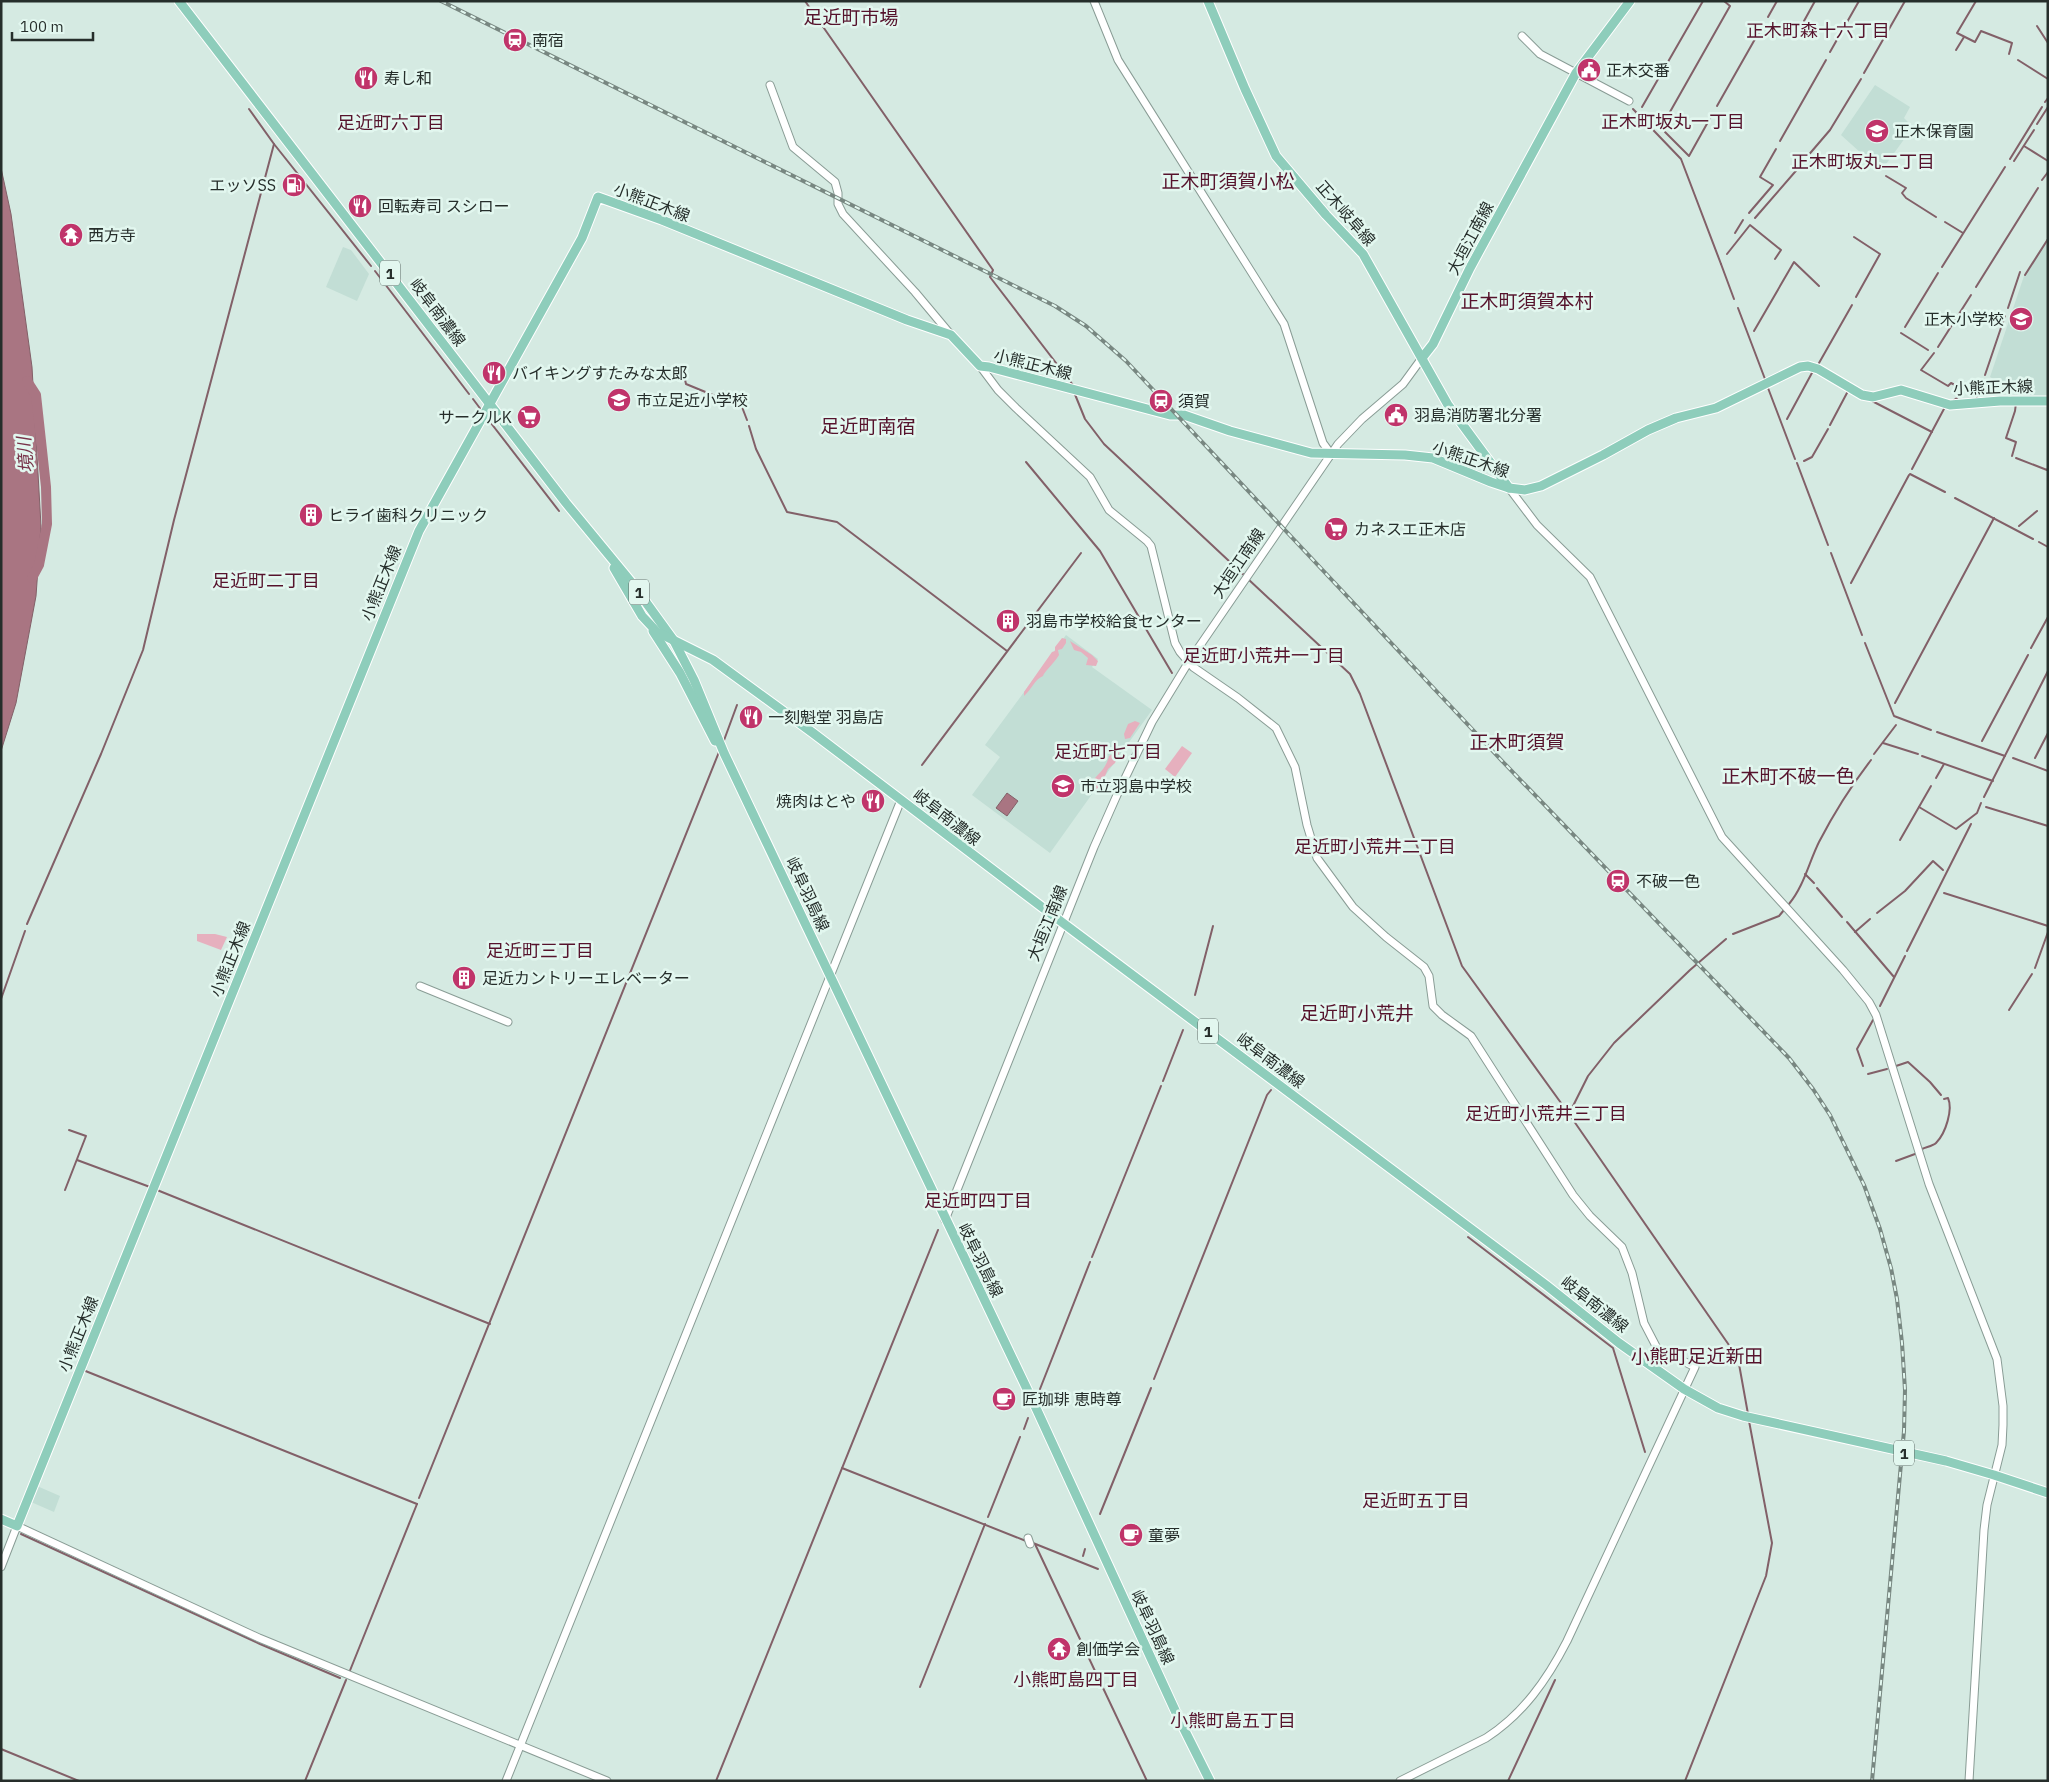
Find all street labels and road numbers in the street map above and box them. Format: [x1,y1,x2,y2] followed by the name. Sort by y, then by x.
[1312,176,1380,250] street label: 正木岐阜線
[611,178,693,226] street label: 小熊正木線
[1442,198,1498,278] street label: 大垣江南線
[380,260,400,286] road number: 1
[406,274,470,350] street label: 岐阜南濃線
[992,345,1074,383] street label: 小熊正木線
[1953,376,2033,398] street label: 小熊正木線
[1430,437,1512,481] street label: 小熊正木線
[1207,524,1269,602] street label: 大垣江南線
[357,542,405,624] street label: 小熊正木線
[629,580,649,604] road number: 1
[909,784,985,850] street label: 岐阜南濃線
[782,854,834,934] street label: 岐阜羽島線
[1023,882,1071,964] street label: 大垣江南線
[206,918,254,1000] street label: 小熊正木線
[1198,1018,1218,1044] road number: 1
[1233,1028,1309,1092] street label: 岐阜南濃線
[954,1220,1008,1300] street label: 岐阜羽島線
[1557,1271,1633,1337] street label: 岐阜南濃線
[54,1293,102,1375] street label: 小熊正木線
[1894,1440,1914,1466] road number: 1
[1127,1587,1179,1667] street label: 岐阜羽島線

